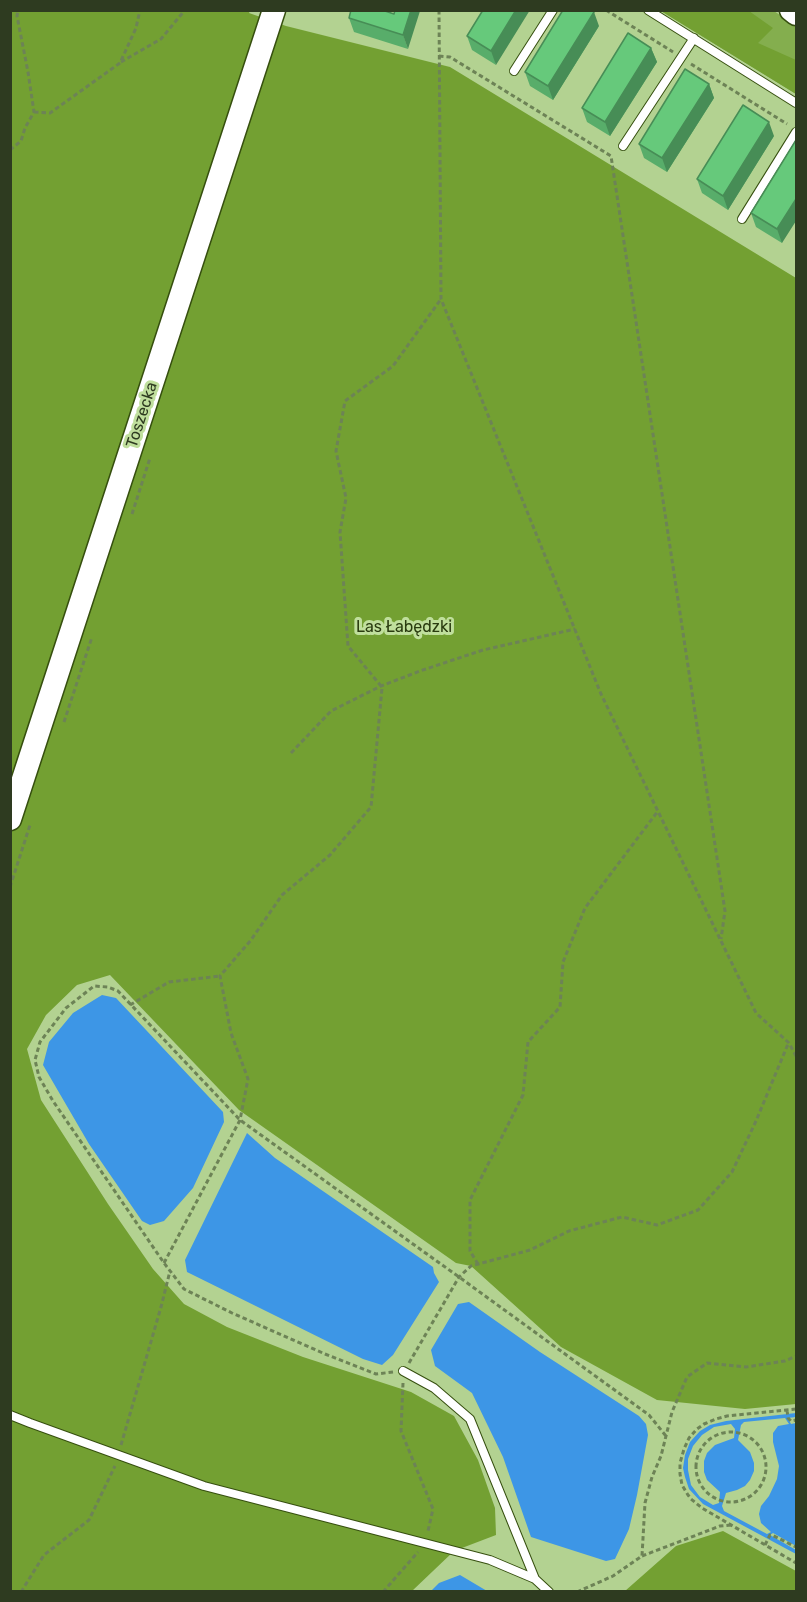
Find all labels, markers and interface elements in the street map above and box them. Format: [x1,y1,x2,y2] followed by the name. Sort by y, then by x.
[122,380,162,450] street label: Toszecka
[356,617,452,637] park label: Las Łabędzki

